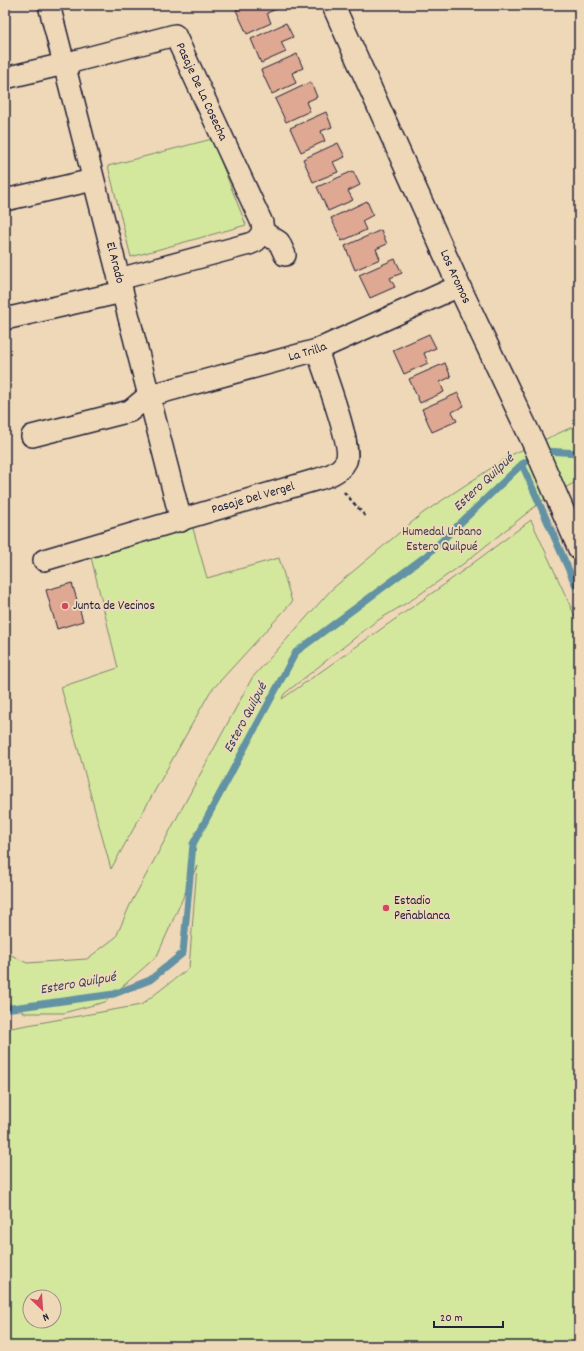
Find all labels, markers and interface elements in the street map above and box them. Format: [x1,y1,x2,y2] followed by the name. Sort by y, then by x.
[170,40,233,145] street label: Pasaje De La Cosecha
[101,240,129,286] street label: El Arado
[434,247,476,307] street label: Los Aromos
[286,337,331,367] street label: La Trilla
[449,448,520,517] water label: Estero Quilpué
[209,477,297,520] street label: Pasaje Del Vergel
[402,523,482,557] park label: Humedal Urbano Estero Quilpué
[73,597,155,616] place label: Junta de Vecinos
[60,601,70,611] marker: Junta de Vecinos
[219,678,274,757] water label: Estero Quilpué
[394,892,451,926] place label: Estadio Peñablanca
[381,903,391,913] marker: Estadio Peñablanca
[38,967,119,1001] water label: Estero Quilpué
[22,1289,62,1329] north arrow
[434,1303,503,1329] scale bar
[39,1308,51,1325] text: N
[440,1310,463,1327] text: 20 m

